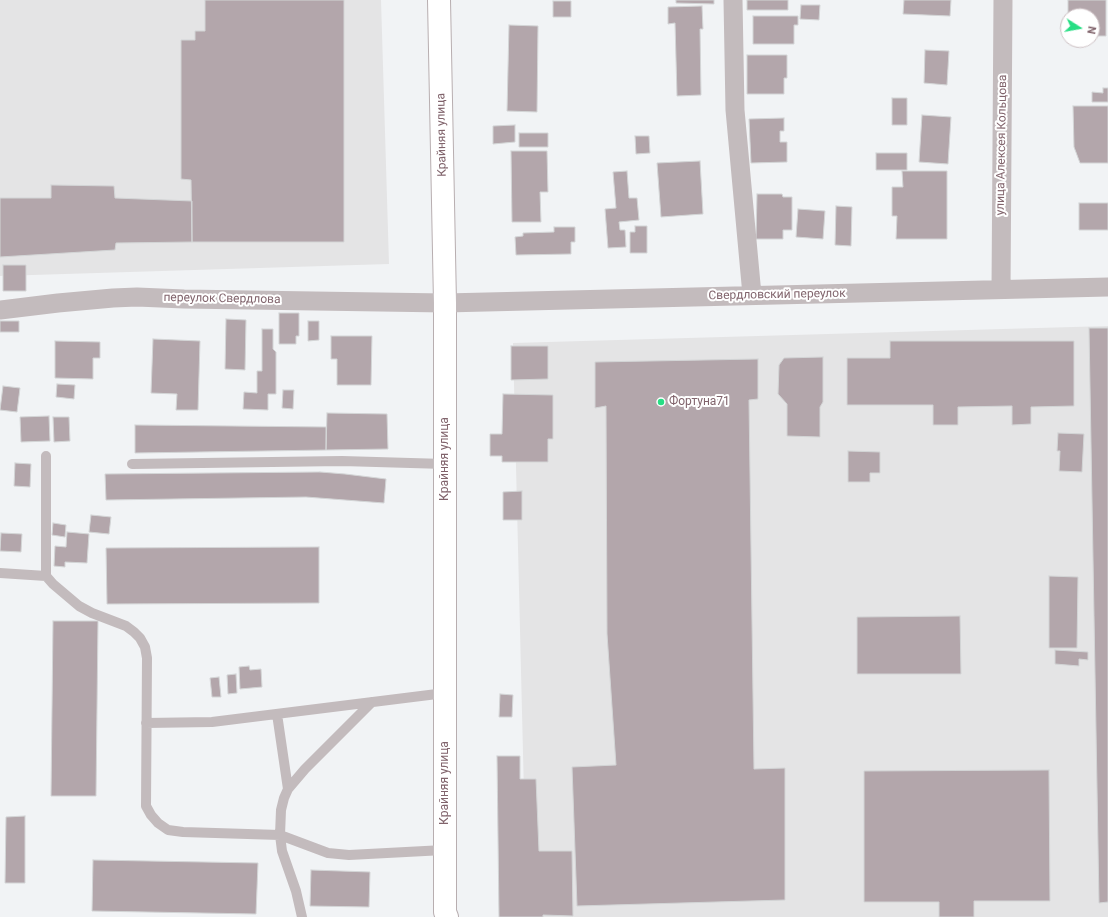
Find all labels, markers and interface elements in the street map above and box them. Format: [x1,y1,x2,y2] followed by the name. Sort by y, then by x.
[1060,8,1100,48] north arrow
[1084,25,1098,35] text: N
[994,74,1010,216] street label: улица Алексея Кольцова
[434,93,450,177] street label: Крайняя улица
[708,287,846,303] street label: Свердловский переулок
[163,291,281,307] street label: переулок Свердлова
[669,395,730,409] place label: Фортуна71
[656,397,666,407] marker: Фортуна71
[438,417,452,501] street label: Крайняя улица
[438,741,452,825] street label: Крайняя улица

